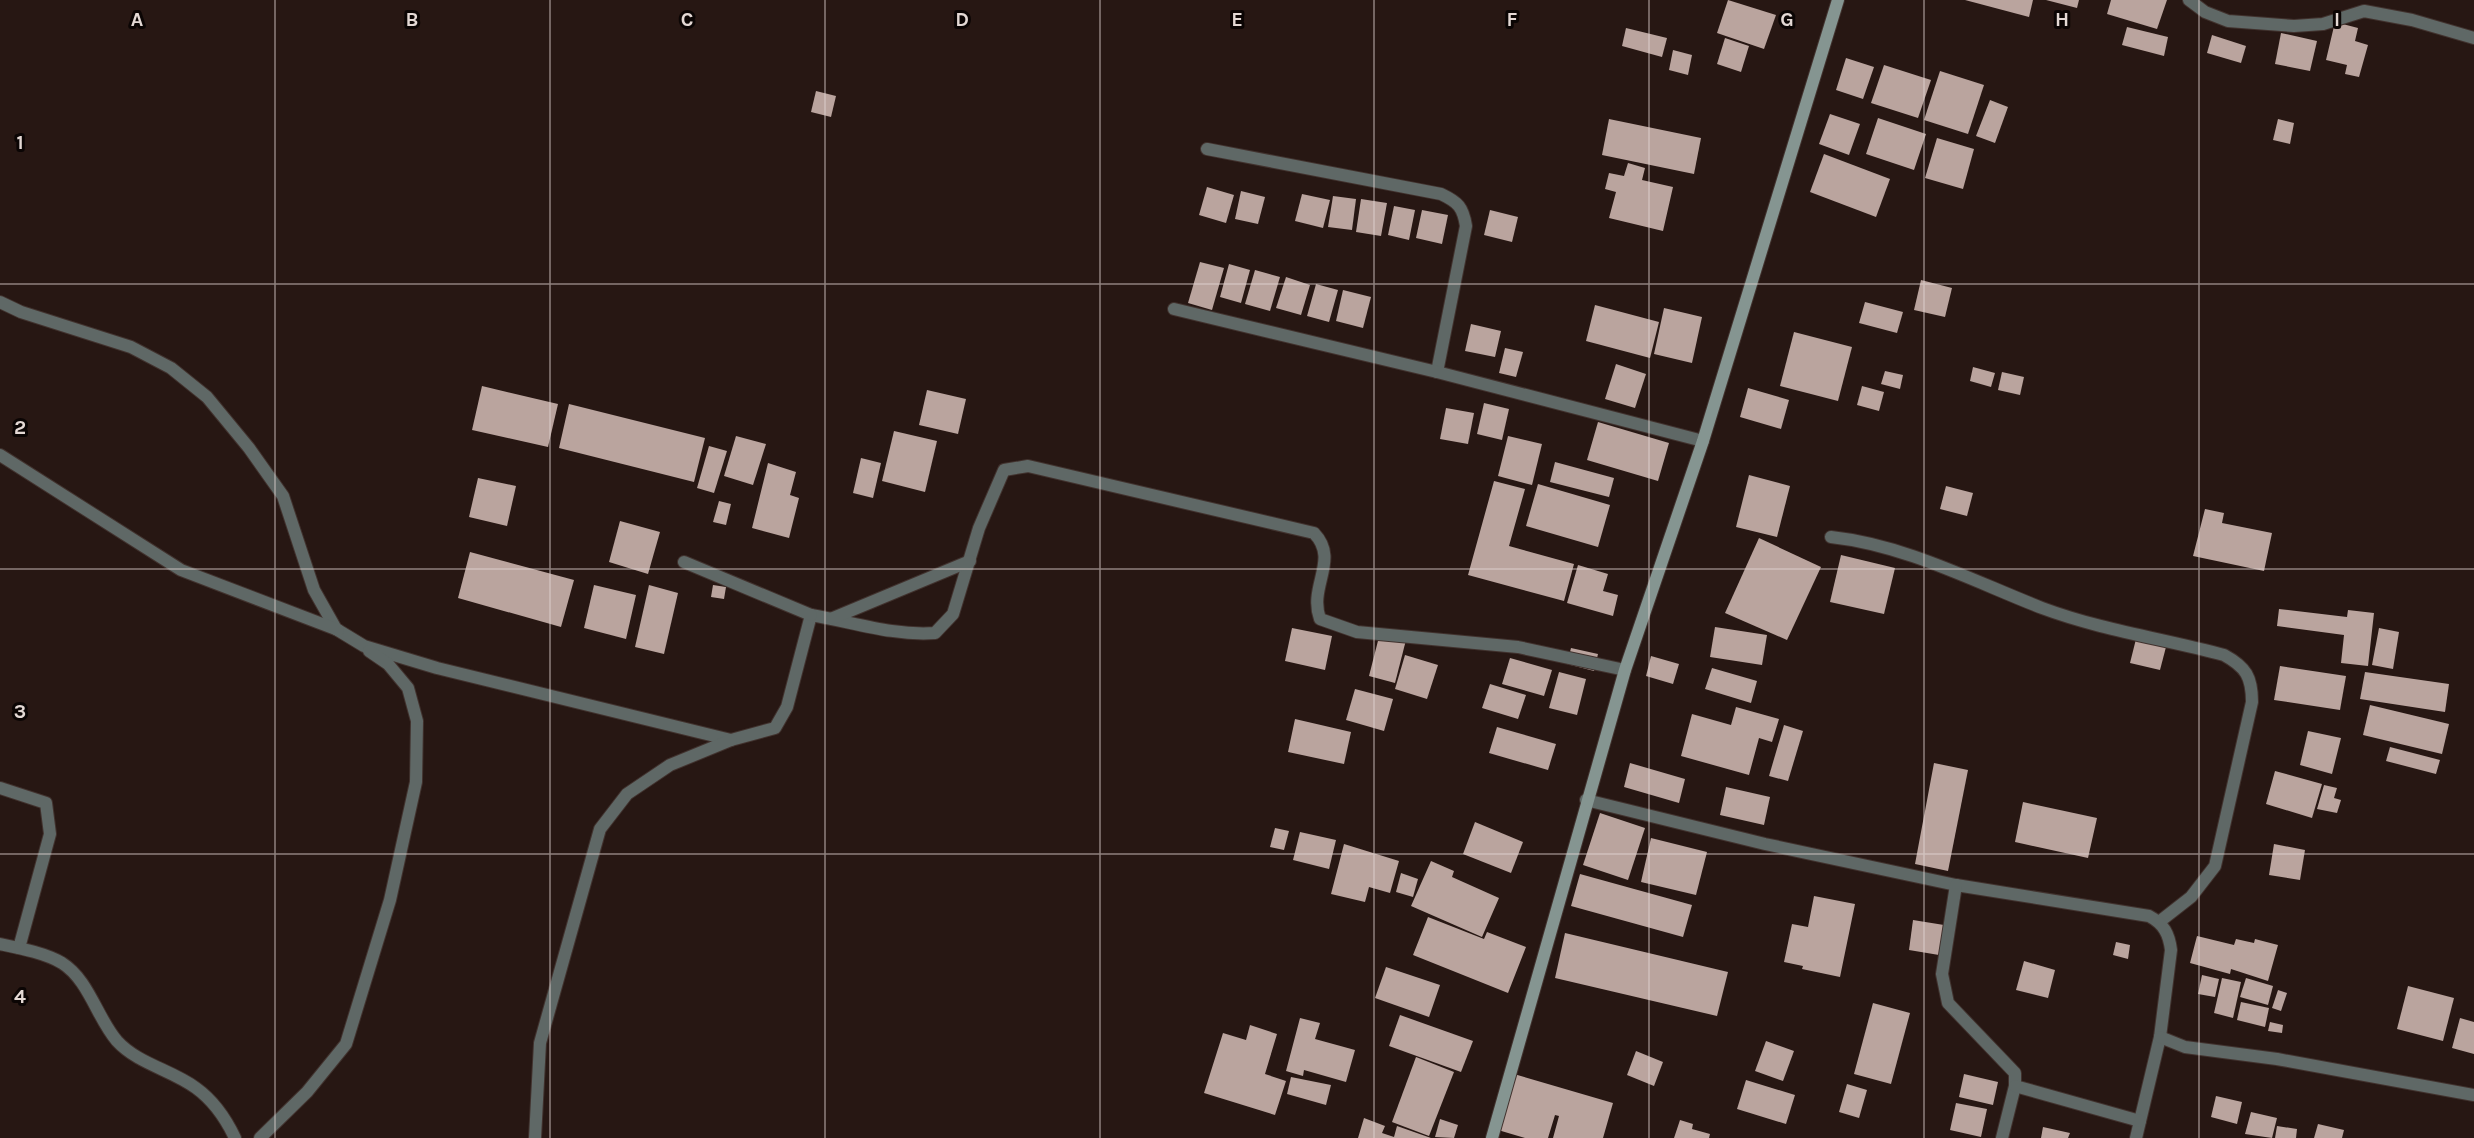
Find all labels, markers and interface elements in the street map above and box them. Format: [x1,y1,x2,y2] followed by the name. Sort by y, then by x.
[131,8,144,31] text: A
[406,8,418,31] text: B
[681,8,693,31] text: C
[955,8,969,31] text: D
[1231,8,1243,31] text: E
[1507,8,1518,31] text: F
[1780,8,1794,31] text: G
[2055,8,2069,31] text: H
[2334,8,2340,31] text: I
[16,131,24,154] text: 1
[14,416,26,439] text: 2
[14,700,26,723] text: 3
[14,985,26,1008] text: 4

